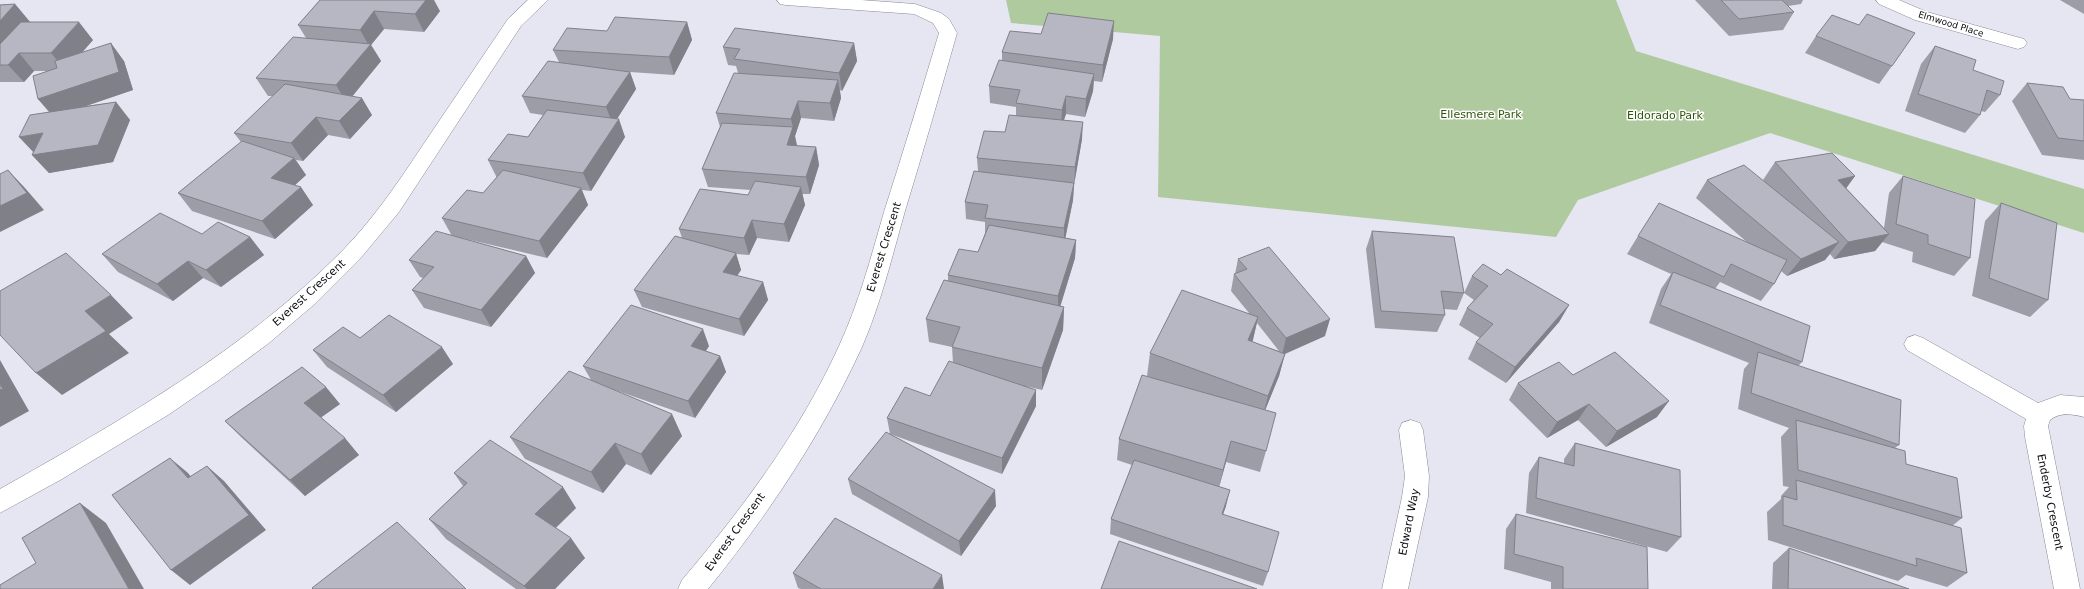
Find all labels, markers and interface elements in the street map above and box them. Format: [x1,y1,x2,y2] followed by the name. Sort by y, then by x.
[1917,9,1985,39] street label: Elmwood Place
[1440,108,1522,121] park label: Ellesmere Park
[1627,109,1704,122] park label: Eldorado Park
[864,200,904,294] street label: Everest Crescent
[270,256,349,329] street label: Everest Crescent
[2034,453,2066,552] street label: Enderby Crescent
[1396,487,1422,557] street label: Edward Way
[702,490,768,574] street label: Everest Crescent

